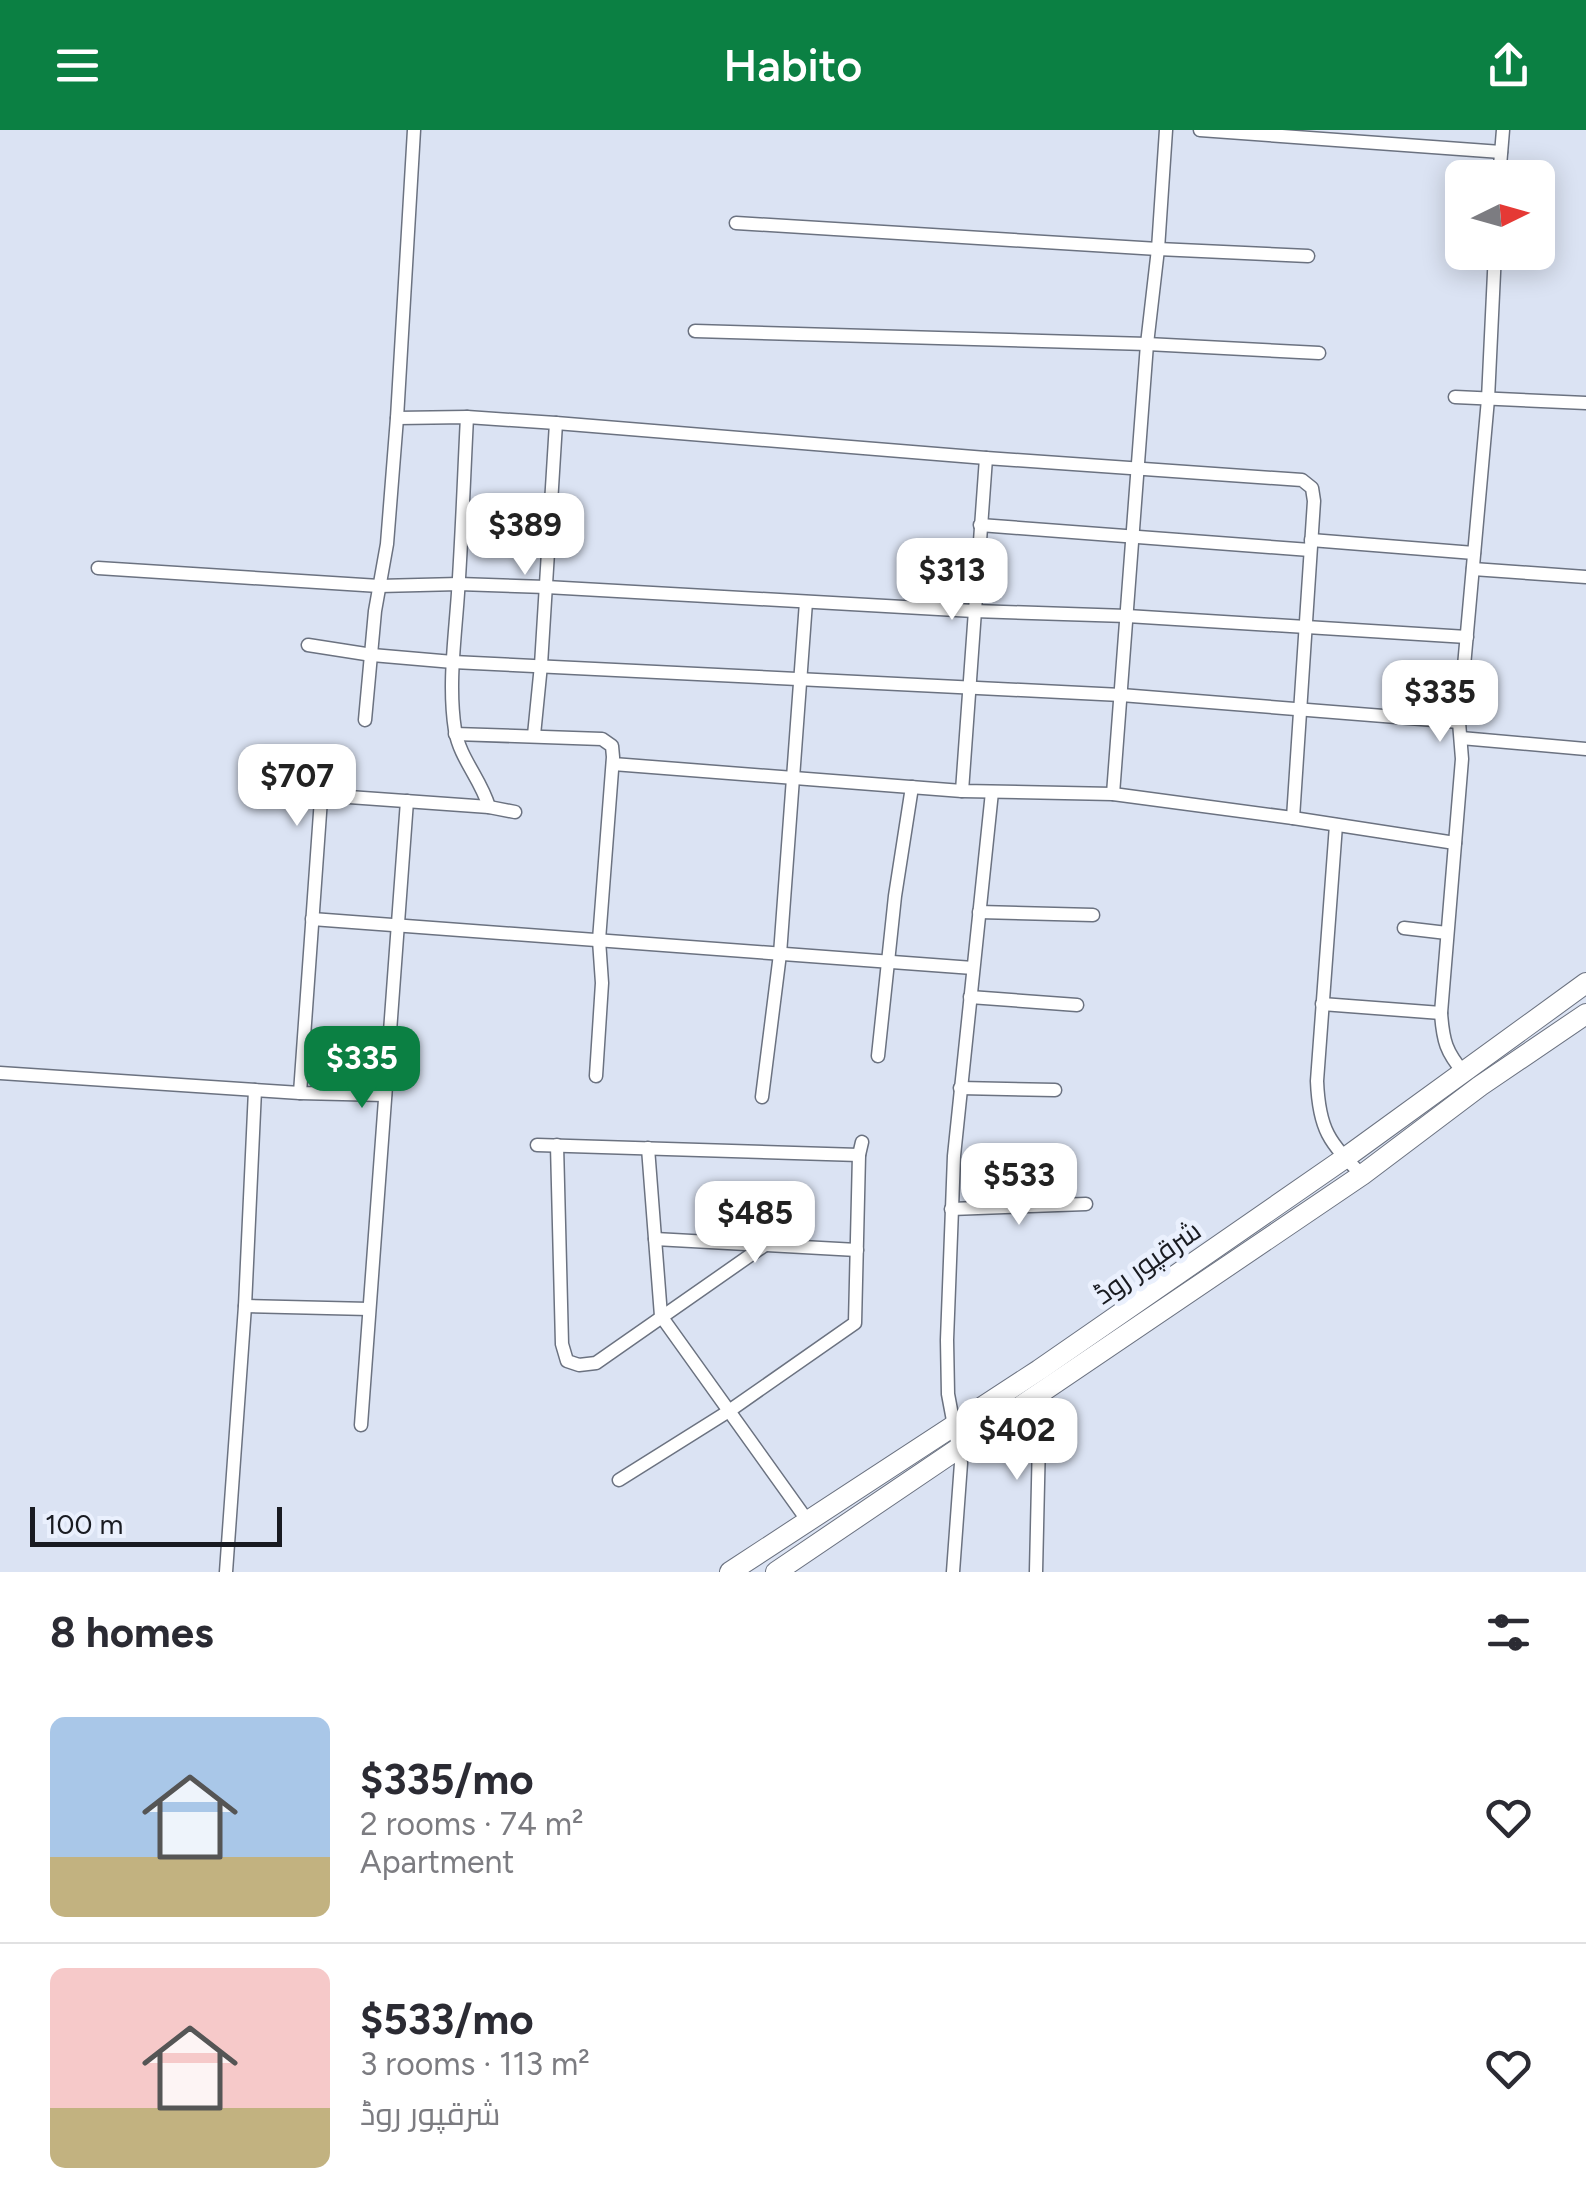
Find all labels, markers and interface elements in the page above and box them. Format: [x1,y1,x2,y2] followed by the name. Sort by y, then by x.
[50,38,105,93] icon: menu
[724,38,862,92] text: Habito
[1481,38,1536,93] icon: share
[1445,160,1555,270] north arrow
[1445,160,1555,270] map controls
[466,493,584,578] pin: $389
[488,506,562,544] text: $389
[893,538,1011,623] pin: $313
[919,551,985,589] text: $313
[1381,660,1499,745] pin: $335
[1404,673,1476,711] text: $335
[238,744,356,829] pin: $707
[260,757,334,795] text: $707
[303,1026,421,1111] pin: $335
[326,1039,398,1077] text: $335
[960,1143,1078,1228] pin: $533
[983,1156,1055,1194] text: $533
[696,1181,814,1266] pin: $485
[717,1194,793,1232] text: $485
[1087,1213,1208,1312] street label: شرقپور روڈ
[958,1398,1076,1483] pin: $402
[978,1411,1056,1449] text: $402
[30,1502,282,1546] scale bar
[45,1507,123,1541] text: 100 m
[1481,1605,1536,1660] icon: filters
[50,1607,214,1658] text: 8 homes
[360,1754,534,1805] text: $335/mo
[130,1757,250,1877] icon: home
[1481,1790,1536,1845] icon: heart
[360,1805,584,1843] text: 2 rooms · 74 m²
[360,1843,514,1881] text: Apartment
[360,1994,534,2045] text: $533/mo
[130,2008,250,2128] icon: home
[1481,2041,1536,2096] icon: heart
[360,2045,590,2083] text: 3 rooms · 113 m²
[360,2095,500,2133] text: شرقپور روڈ

